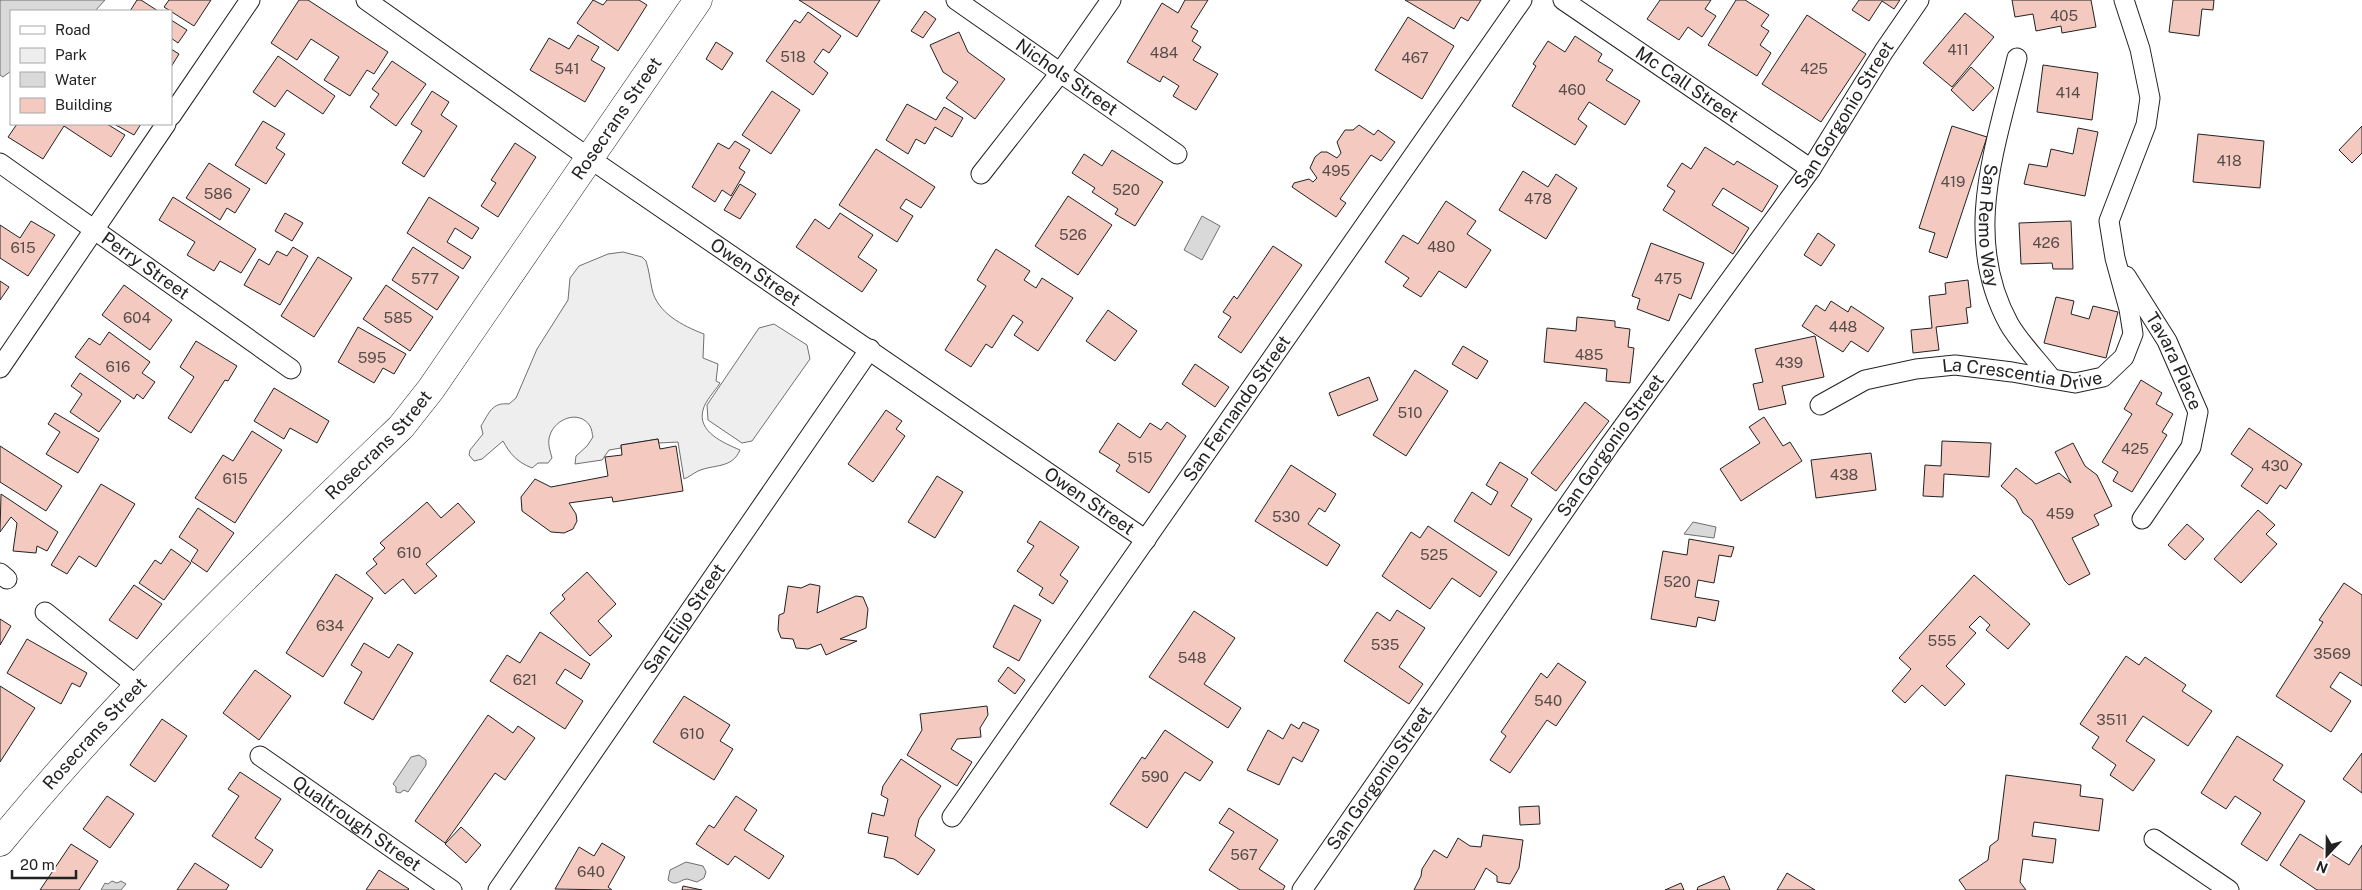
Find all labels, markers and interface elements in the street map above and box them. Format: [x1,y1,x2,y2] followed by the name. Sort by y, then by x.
[2050,7,2078,24] house number: 405
[10,10,172,125] legend
[55,21,91,38] text: Road
[1012,34,1122,120] street label: Nichols Street
[1789,37,1898,192] street label: San Gorgonio Street
[1947,41,1969,58] house number: 411
[1632,42,1743,126] street label: Mc Call Street
[1150,44,1178,61] house number: 484
[55,46,87,63] text: Park
[780,48,806,65] house number: 518
[1401,49,1429,66] house number: 467
[567,53,666,183] street label: Rosecrans Street
[554,60,580,77] house number: 541
[1800,60,1828,77] house number: 425
[55,71,97,88] text: Water
[1558,81,1586,98] house number: 460
[2056,84,2080,101] house number: 414
[55,96,113,113] text: Building
[2216,152,2242,169] house number: 418
[1322,162,1350,179] house number: 495
[1975,162,2004,290] street label: San Remo Way
[1941,173,1965,190] house number: 419
[1112,181,1140,198] house number: 520
[204,185,232,202] house number: 586
[1524,190,1552,207] house number: 478
[1059,226,1087,243] house number: 526
[98,227,193,304] street label: Perry Street
[707,233,805,310] street label: Owen Street
[2032,234,2060,251] house number: 426
[1427,238,1455,255] house number: 480
[10,239,36,256] house number: 615
[411,270,439,287] house number: 577
[1654,270,1682,287] house number: 475
[2142,308,2207,413] street label: Tavara Place
[123,309,151,326] house number: 604
[384,309,412,326] house number: 585
[1829,318,1857,335] house number: 448
[1178,331,1295,485] street label: San Fernando Street
[1575,346,1603,363] house number: 485
[358,349,386,366] house number: 595
[1775,354,1803,371] house number: 439
[1941,354,2104,393] street label: La Crescentia Drive
[106,358,130,375] house number: 616
[1552,370,1668,521] street label: San Gorgonio Street
[321,386,436,504] street label: Rosecrans Street
[1398,404,1422,421] house number: 510
[2121,440,2149,457] house number: 425
[1127,449,1153,466] house number: 515
[2261,457,2289,474] house number: 430
[1041,462,1139,539] street label: Owen Street
[1830,466,1858,483] house number: 438
[222,470,248,487] house number: 615
[2046,505,2074,522] house number: 459
[1272,508,1300,525] house number: 530
[397,544,421,561] house number: 610
[1420,546,1448,563] house number: 525
[639,559,729,678] street label: San Elijo Street
[1663,573,1691,590] house number: 520
[316,617,344,634] house number: 634
[1928,632,1956,649] house number: 555
[1371,636,1399,653] house number: 535
[2313,645,2351,662] house number: 3569
[1178,649,1206,666] house number: 548
[513,671,537,688] house number: 621
[38,673,151,794] street label: Rosecrans Street
[1534,692,1562,709] house number: 540
[1322,702,1436,854] street label: San Gorgonio Street
[2096,711,2128,728] house number: 3511
[680,725,704,742] house number: 610
[1141,768,1169,785] house number: 590
[289,771,425,875] street label: Qualtrough Street
[2302,830,2352,880] north arrow
[1230,846,1258,863] house number: 567
[12,848,76,880] scale bar
[20,856,55,873] text: 20 m
[2314,858,2330,877] text: N
[577,863,605,880] house number: 640

